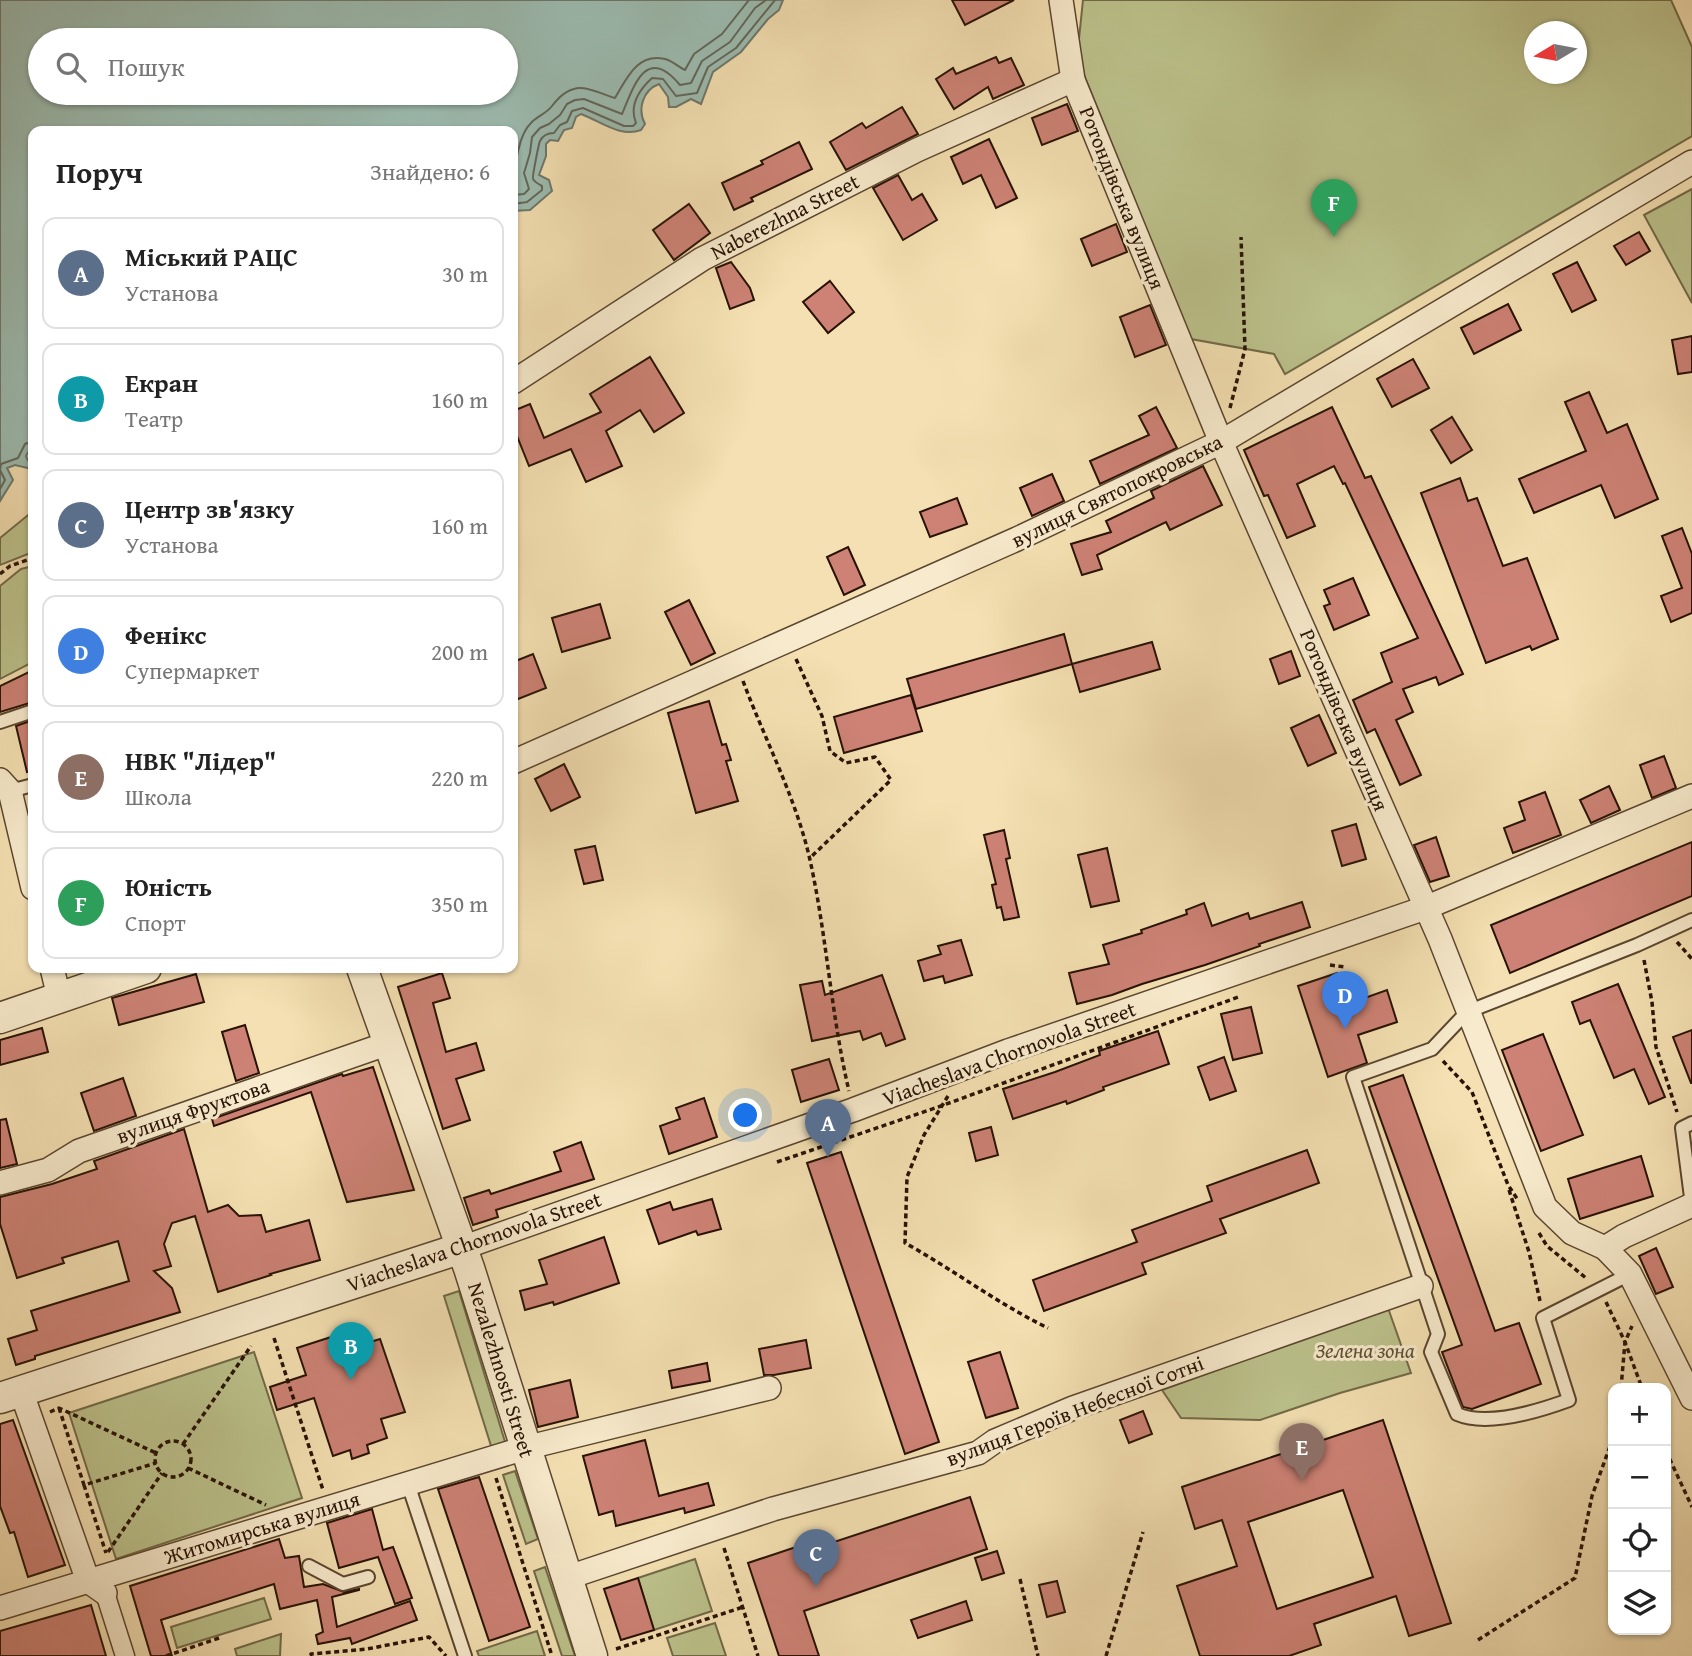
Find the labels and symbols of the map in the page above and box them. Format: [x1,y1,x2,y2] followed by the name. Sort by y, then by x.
[1524,21,1587,84] north arrow
[1072,102,1173,294] street label: Ротондівська вулиця
[705,165,865,267] street label: Naberezhna Street
[1311,179,1357,237] pin: F
[1006,426,1228,555] street label: вулиця Святопокровська
[1292,624,1397,816] street label: Ротондівська вулиця
[1322,971,1368,1029] pin: D
[878,993,1140,1114] street label: Viacheslava Chornovola Street
[112,1070,274,1151] street label: вулиця Фруктова
[728,1098,762,1132] your location
[805,1099,851,1157] pin: A
[342,1183,606,1300] street label: Viacheslava Chornovola Street
[460,1279,543,1462] street label: Nezalezhnosti Street
[328,1322,374,1380] pin: B
[1315,1335,1415,1366] park label: Зелена зона
[942,1347,1208,1474] street label: вулиця Героїв Небесної Сотні
[1279,1423,1325,1481] pin: E
[159,1483,364,1572] street label: Житомирська вулиця
[793,1529,839,1587] pin: C

